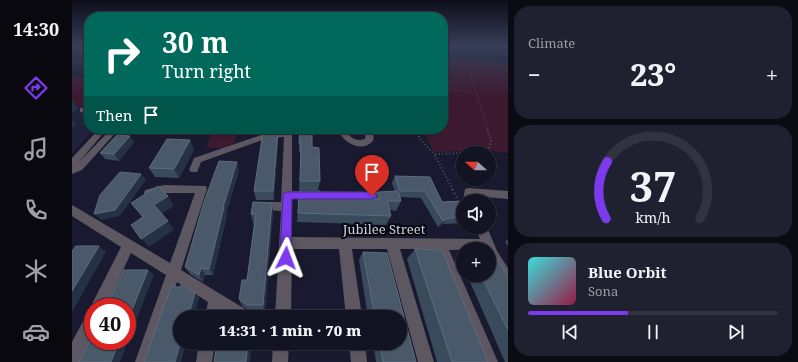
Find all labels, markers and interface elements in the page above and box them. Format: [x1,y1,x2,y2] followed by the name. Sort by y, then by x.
[13,17,59,41] text: 14:30
[162,23,229,61] text: 30 m
[96,28,148,80] icon: right
[528,34,575,52] text: Climate
[630,54,676,95] text: 23°
[162,59,251,83] text: Turn right
[528,59,541,89] text: −
[766,59,778,89] text: +
[22,74,50,102] icon: directions
[140,104,162,126] icon: arrive
[96,105,132,125] text: Then
[22,135,50,163] icon: music
[456,146,496,186] north arrow
[456,146,496,282] map controls
[355,155,389,196] pin
[629,158,677,214] text: 37
[361,161,383,183] icon: arrive
[456,194,496,234] button: sound
[22,196,50,224] icon: phone
[635,208,671,227] text: km/h
[342,220,426,238] street label: Jubilee Street
[265,237,307,279] position arrow
[456,242,496,282] button: +
[22,257,50,285] icon: climate
[588,262,667,282] text: Blue Orbit
[588,282,618,300] text: Sona
[84,298,136,350] speed limit sign: 40
[22,318,50,346] icon: car
[219,320,361,340] text: 14:31 · 1 min · 70 m
[559,321,581,343] icon: previous
[642,321,664,343] icon: pause
[725,321,747,343] icon: next

